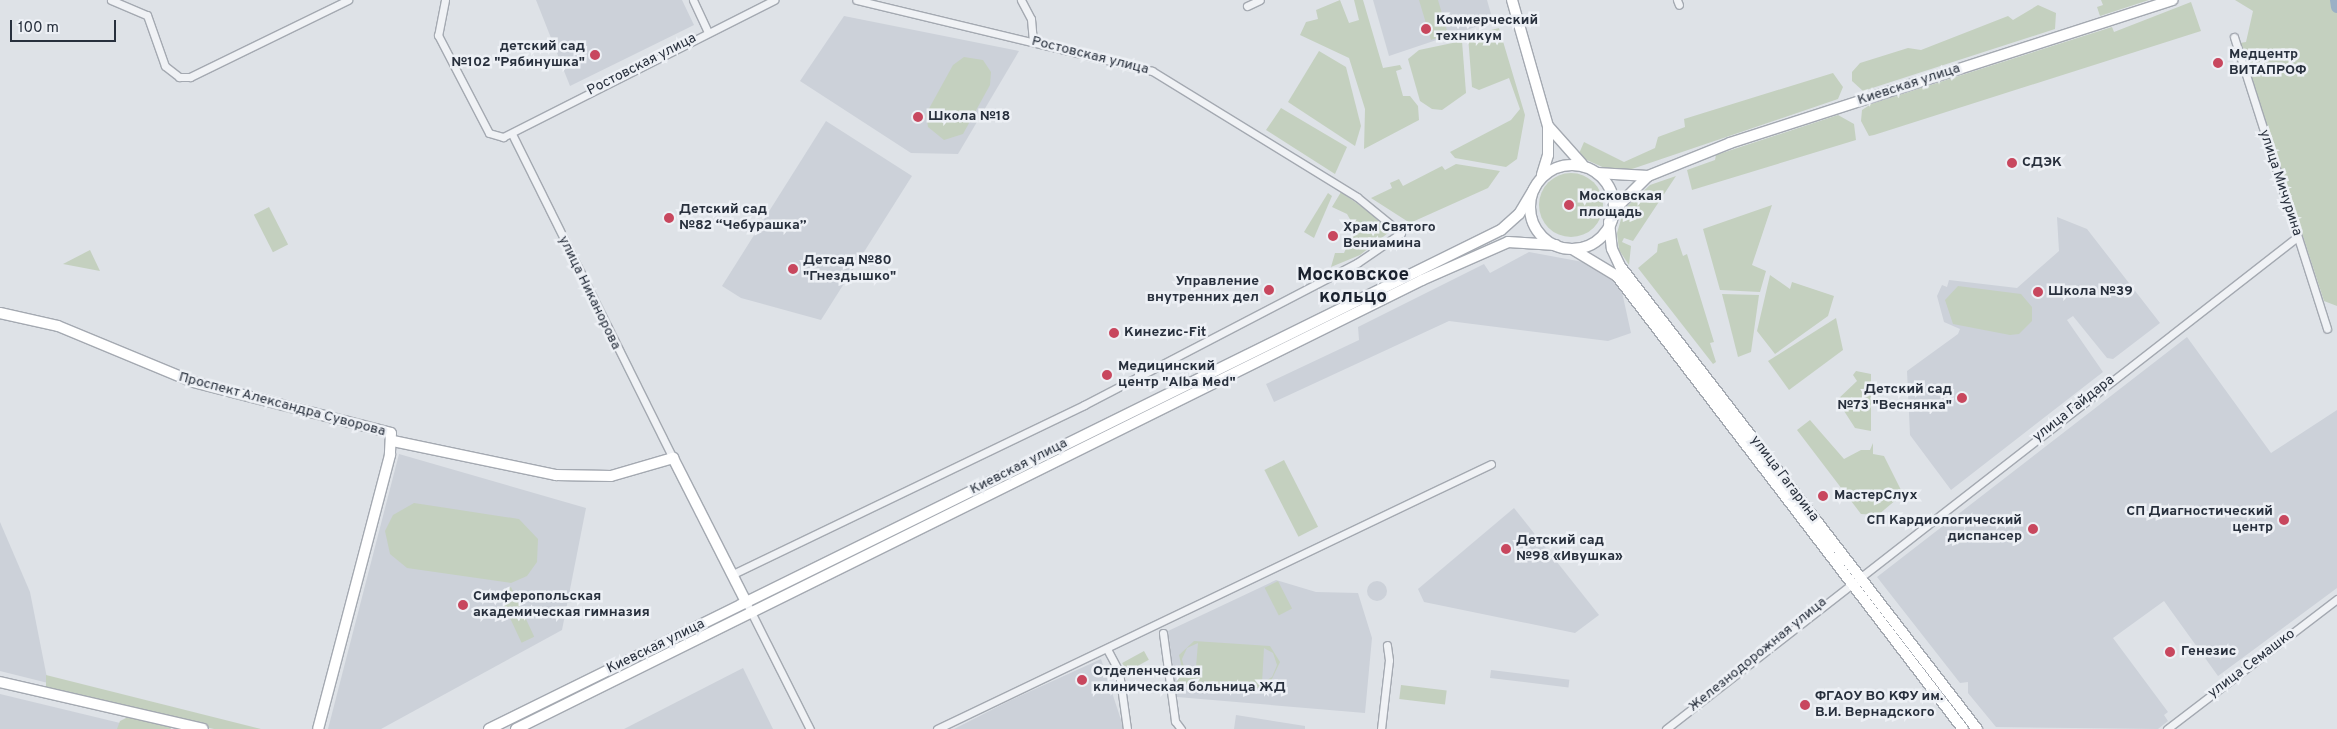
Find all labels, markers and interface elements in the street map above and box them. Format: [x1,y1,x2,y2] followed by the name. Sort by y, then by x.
[12,10,119,42] scale bar
[1436,13,1538,46] place label: Коммерческий техникум
[18,19,59,38] text: 100 m
[1420,23,1432,35] marker: Коммерческий техникум
[585,30,699,100] street label: Ростовская улица
[1030,33,1150,79] street label: Ростовская улица
[451,39,585,72] place label: детский сад №102 "Рябинушка"
[2229,47,2306,80] place label: Медцентр ВИТАПРОФ
[589,49,601,61] marker: детский сад №102 "Рябинушка"
[2211,56,2225,70] marker: Медцентр ВИТАПРОФ
[1856,60,1962,110] street label: Киевская улица
[928,109,1010,125] place label: Школа №18
[912,111,924,123] marker: Школа №18
[2255,128,2305,238] street label: улица Мичурина
[2022,155,2062,171] place label: СДЭК
[2006,157,2018,169] marker: СДЭК
[1579,189,1662,222] place label: Московская площадь
[1563,199,1575,211] marker: Московская площадь
[679,202,807,234] place label: Детский сад №82 “Чебурашка”
[663,212,675,224] marker: Детский сад №82 “Чебурашка”
[1343,220,1436,252] place label: Храм Святого Вениамина
[1327,230,1339,242] marker: Храм Святого Вениамина
[554,233,624,353] street label: улица Никанорова
[803,253,896,286] place label: Детсад №80 "Гнездышко"
[787,263,799,275] marker: Детсад №80 "Гнездышко"
[1297,265,1409,309] district label: Московское кольцо
[1147,274,1259,306] place label: Управление внутренних дел
[1263,284,1275,296] marker: Управление внутренних дел
[2048,284,2133,300] place label: Школа №39
[2032,286,2044,298] marker: Школа №39
[1124,325,1206,341] place label: Кинеzис-Fit
[1108,327,1120,339] marker: Кинеzис-Fit
[1118,359,1236,392] place label: Медицинский центр "Alba Med"
[1100,368,1114,382] marker: Медицинский центр "Alba Med"
[177,369,387,441] street label: Проспект Александра Суворова
[2030,372,2118,446] street label: улица Гайдара
[1837,382,1952,414] place label: Детский сад №73 "Веснянка"
[1956,392,1968,404] marker: Детский сад №73 "Веснянка"
[1746,433,1822,525] street label: улица Гагарина
[968,435,1070,499] street label: Киевская улица
[1834,488,1918,504] place label: МастерСлух
[1816,489,1830,503] marker: МастерСлух
[2126,504,2273,536] place label: СП Диагностический центр
[1867,513,2022,546] place label: СП Кардиологический диспансер
[2277,513,2291,527] marker: СП Диагностический центр
[2026,522,2040,536] marker: СП Кардиологический диспансер
[1516,533,1623,566] place label: Детский сад №98 «Ивушка»
[1500,543,1512,555] marker: Детский сад №98 «Ивушка»
[473,589,650,622] place label: Симферопольская академическая гимназия
[1686,594,1830,716] street label: Железнодорожная улица
[457,599,469,611] marker: Симферопольская академическая гимназия
[604,616,708,678] street label: Киевская улица
[2205,626,2299,702] street label: улица Семашко
[2181,644,2236,660] place label: Генезис
[2163,645,2177,659] marker: Генезис
[1093,664,1286,696] place label: Отделенческая клиническая больница ЖД
[1075,673,1089,687] marker: Отделенческая клиническая больница ЖД
[1815,689,1945,722] place label: ФГАОУ ВО КФУ им. В.И. Вернадского
[1799,699,1811,711] marker: ФГАОУ ВО КФУ им. В.И. Вернадского

